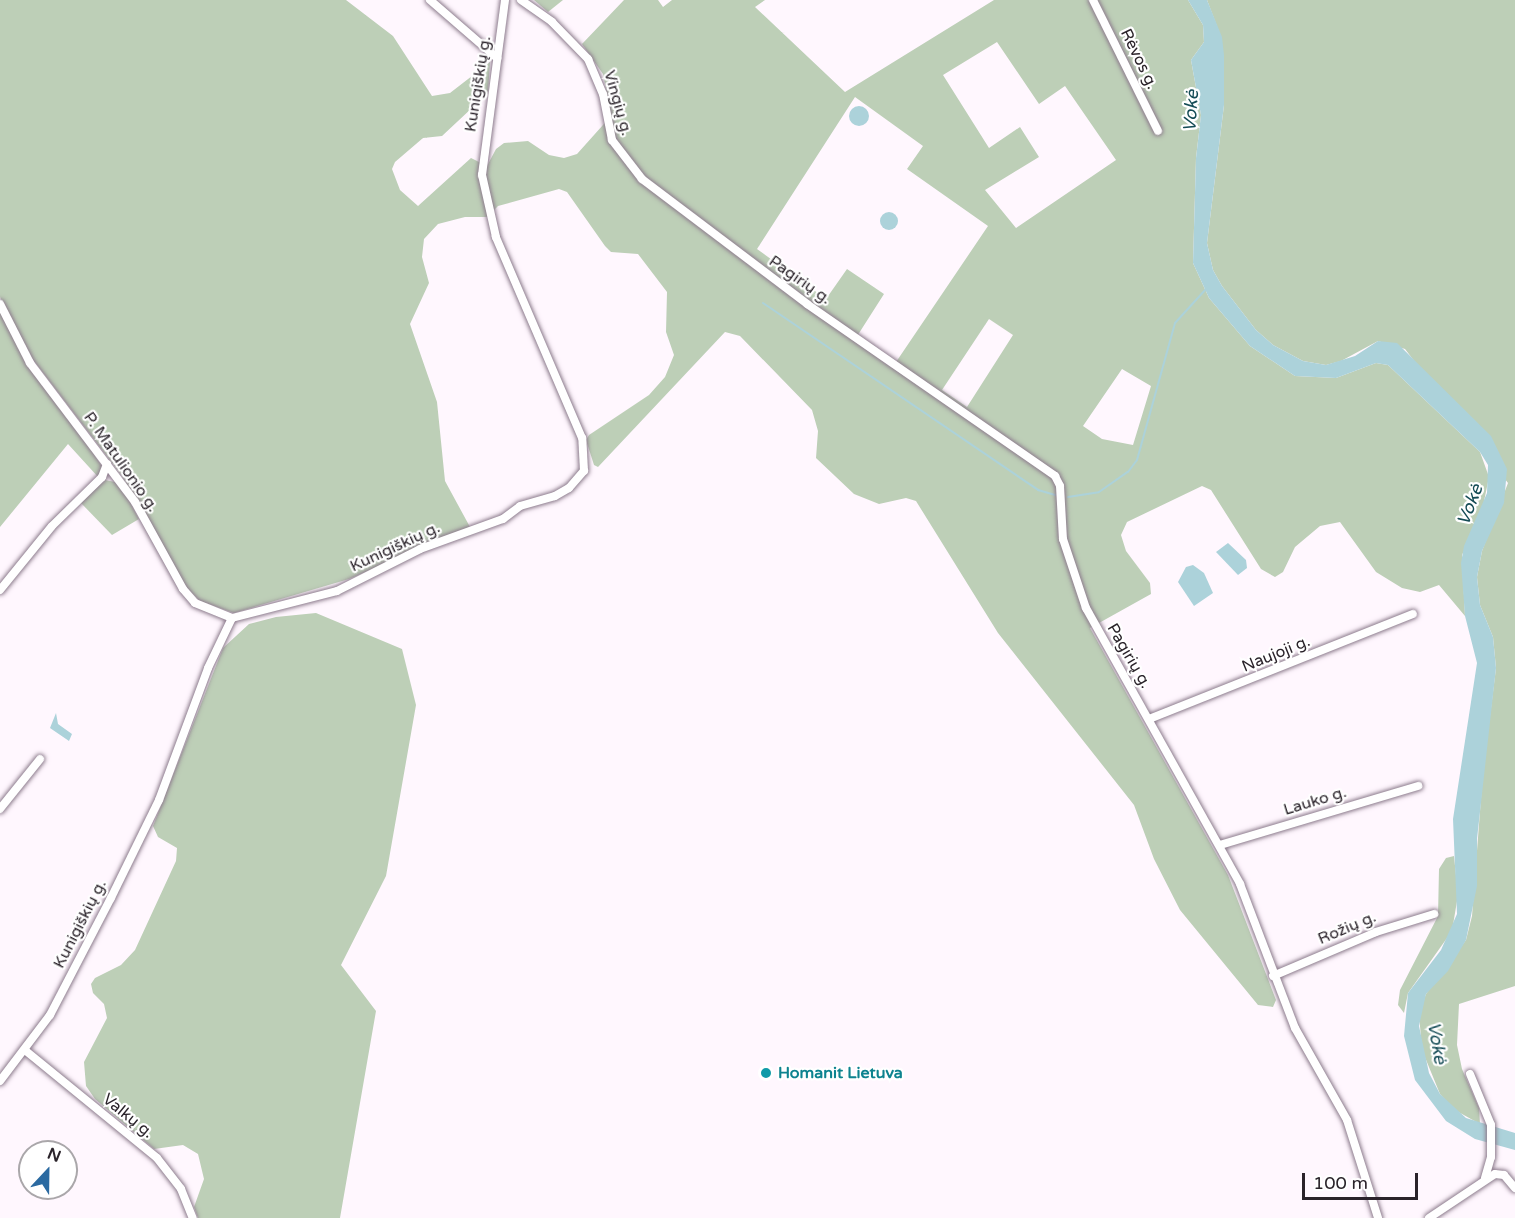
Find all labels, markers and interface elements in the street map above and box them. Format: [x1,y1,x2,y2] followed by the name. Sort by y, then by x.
[1116,26,1162,92] street label: Rėvos g.
[461,35,495,133] street label: Kunigiškių g.
[600,68,636,138] street label: Vingių g.
[1179,89,1203,133] water label: Vokė
[765,252,835,308] street label: Pagirių g.
[79,408,163,516] street label: P. Matulionio g.
[1452,481,1488,529] water label: Vokė
[347,518,443,576] street label: Kunigiškių g.
[1103,620,1155,692] street label: Pagirių g.
[1239,632,1313,676] street label: Naujoji g.
[1281,782,1349,820] street label: Lauko g.
[49,877,111,971] street label: Kunigiškių g.
[1315,907,1379,949] street label: Rožių g.
[1423,1020,1451,1066] water label: Vokė
[778,1063,903,1083] place label: Homanit Lietuva
[759,1066,773,1080] marker: Homanit Lietuva
[99,1090,157,1142] street label: Valkų g.
[18,1140,78,1200] north arrow
[44,1143,64,1167] text: N
[1305,1161,1420,1199] scale bar
[1313,1172,1368,1194] text: 100 m

